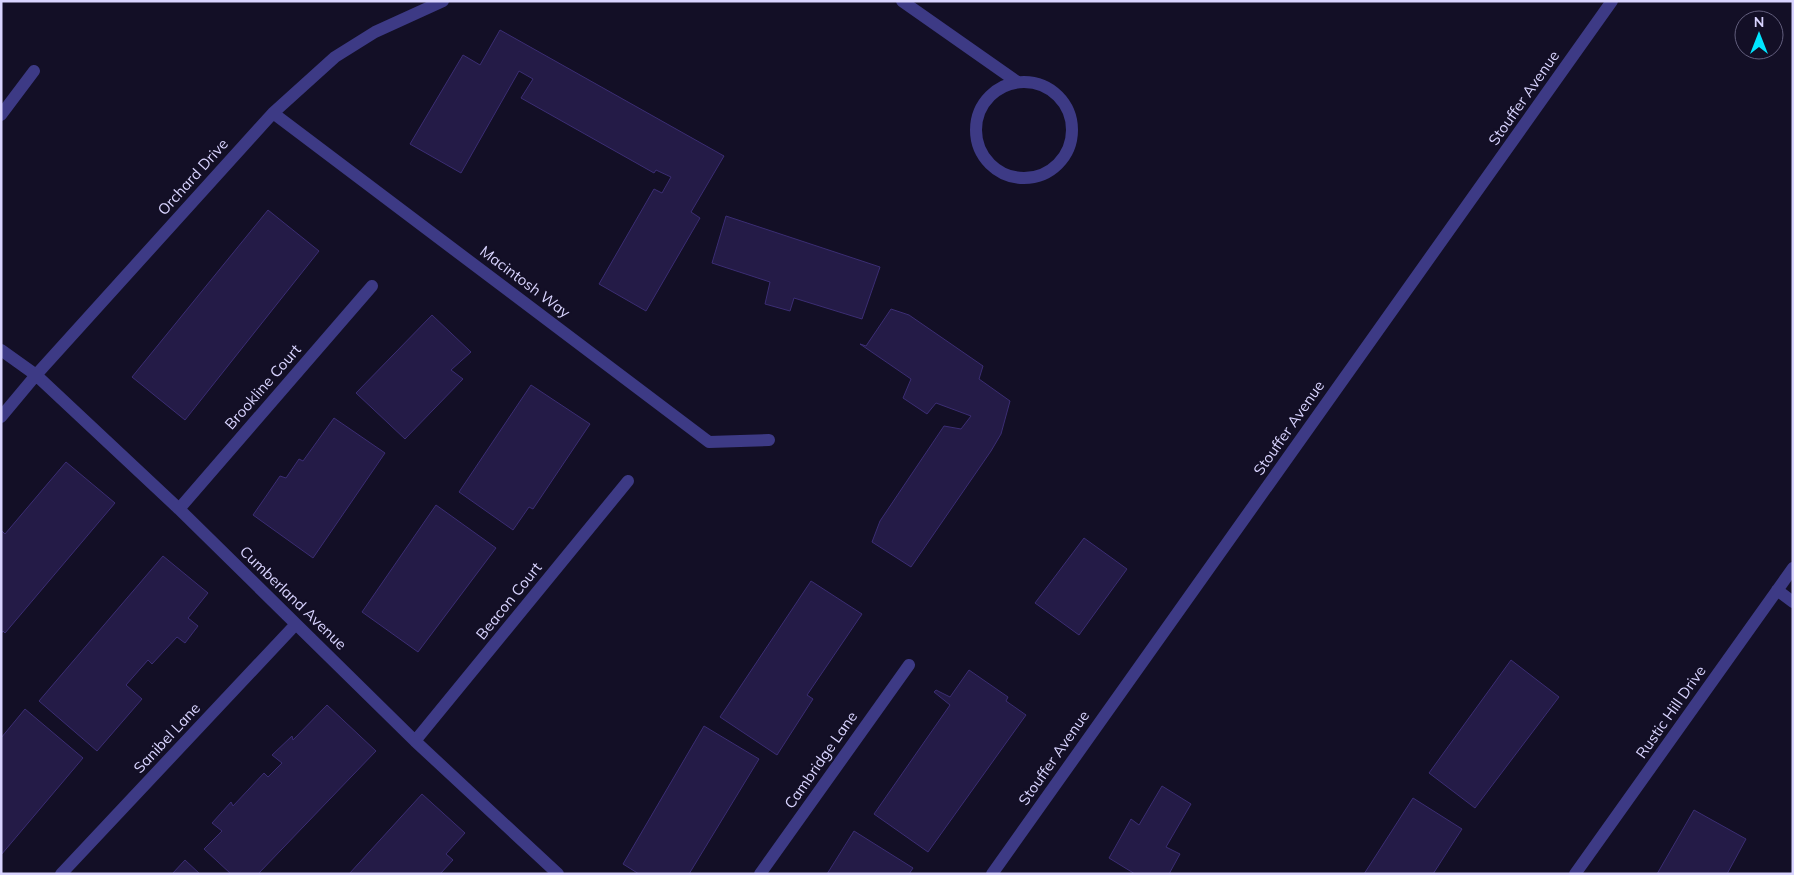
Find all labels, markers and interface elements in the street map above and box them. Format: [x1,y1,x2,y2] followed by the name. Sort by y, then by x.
[1734,10,1784,60] north arrow
[1754,13,1764,31] text: N
[1484,47,1563,149] street label: Stouffer Avenue
[153,134,232,219] street label: Orchard Drive
[476,241,574,322] street label: Macintosh Way
[221,340,305,433] street label: Brookline Court
[1249,377,1328,479] street label: Stouffer Avenue
[236,542,351,653] street label: Cumberland Avenue
[472,558,546,643] street label: Beacon Court
[1632,662,1710,762] street label: Rustic Hill Drive
[129,698,204,777] street label: Sanibel Lane
[780,707,861,812] street label: Cambridge Lane
[1014,707,1093,809] street label: Stouffer Avenue

